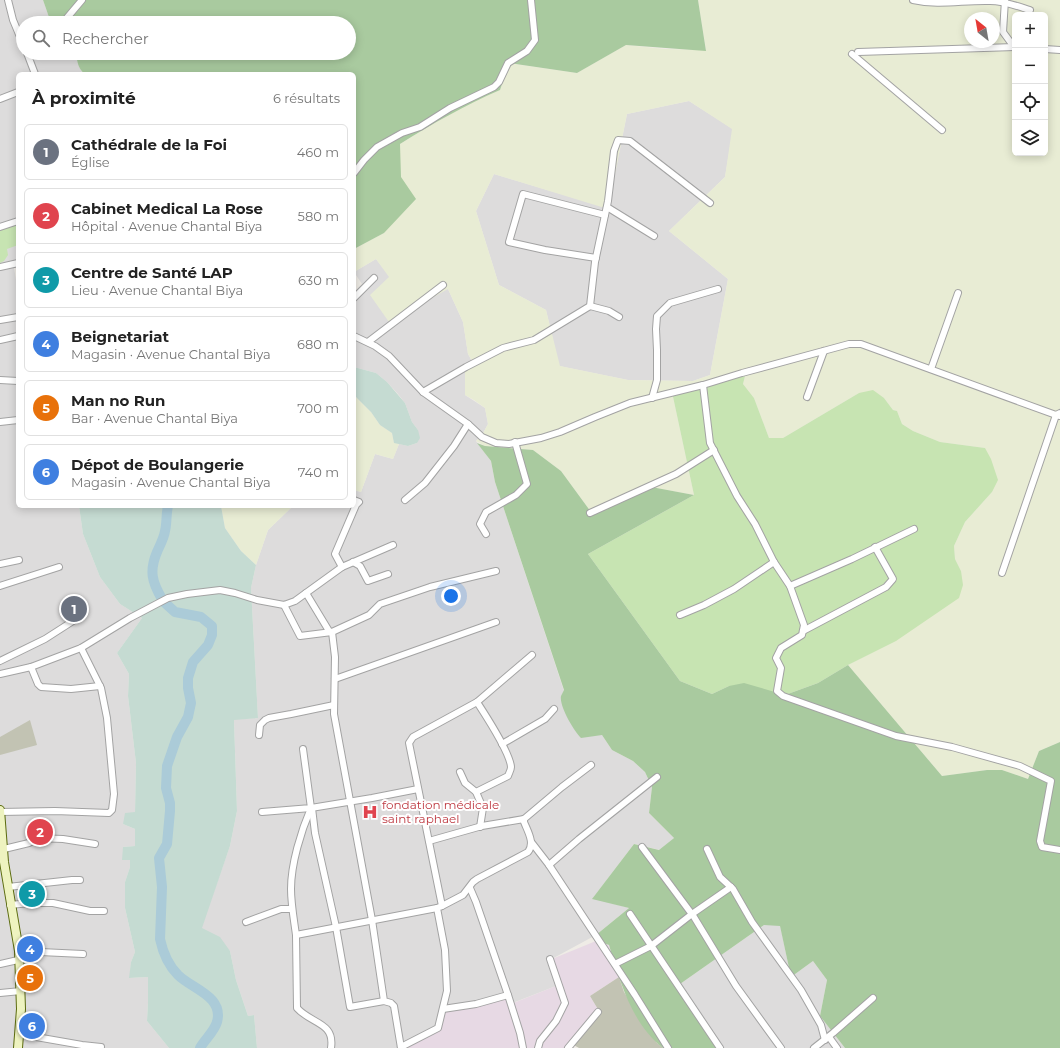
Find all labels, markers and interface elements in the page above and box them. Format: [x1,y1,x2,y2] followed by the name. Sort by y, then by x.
[964,12,1000,48] north arrow
[1012,12,1048,156] map controls
[1012,12,1048,48] button: +
[16,16,356,60] search box
[30,27,52,49] icon: search
[62,29,149,48] text: Rechercher
[1012,48,1048,84] button: −
[1012,84,1048,120] button: locate
[32,88,136,108] text: À proximité
[273,90,340,106] text: 6 résultats
[1012,120,1048,156] button: layers
[71,135,227,154] text: Cathédrale de la Foi
[43,144,49,160] text: 1
[297,144,339,160] text: 460 m
[71,154,110,170] text: Église
[71,199,263,218] text: Cabinet Medical La Rose
[42,208,50,224] text: 2
[298,208,339,224] text: 580 m
[71,218,262,234] text: Hôpital · Avenue Chantal Biya
[71,263,233,282] text: Centre de Santé LAP
[42,272,50,288] text: 3
[298,272,339,288] text: 630 m
[71,282,243,298] text: Lieu · Avenue Chantal Biya
[71,327,169,346] text: Beignetariat
[42,336,50,352] text: 4
[297,336,339,352] text: 680 m
[71,346,271,362] text: Magasin · Avenue Chantal Biya
[71,391,165,410] text: Man no Run
[42,400,50,416] text: 5
[297,400,339,416] text: 700 m
[71,410,238,426] text: Bar · Avenue Chantal Biya
[71,455,244,474] text: Dépot de Boulangerie
[42,464,50,480] text: 6
[298,464,339,480] text: 740 m
[71,474,271,490] text: Magasin · Avenue Chantal Biya
[441,586,461,606] your location
[61,594,87,624] pin: 1
[382,797,499,826] place label: fondation médicale saint raphael
[361,803,379,821] hospital icon: fondation médicale saint raphael
[27,817,53,847] pin: 2
[19,879,45,909] pin: 3
[17,934,43,964] pin: 4
[17,963,43,993] pin: 5
[19,1011,45,1041] pin: 6

